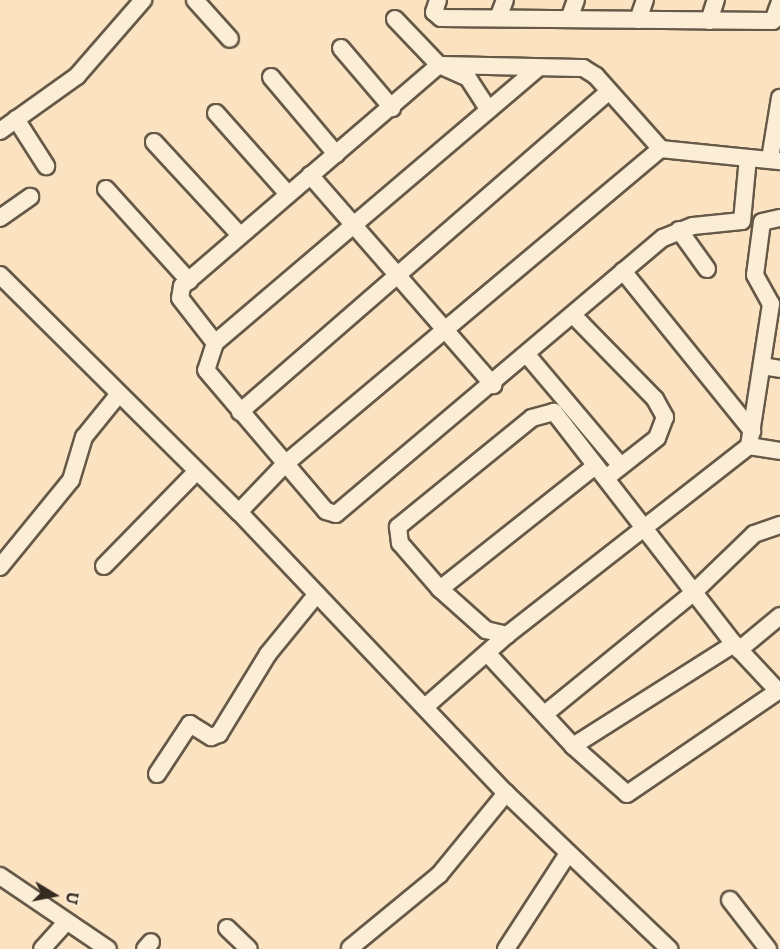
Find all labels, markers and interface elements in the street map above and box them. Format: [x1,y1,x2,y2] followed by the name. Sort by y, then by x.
[24,865,84,925] north arrow
[61,890,83,906] text: U

